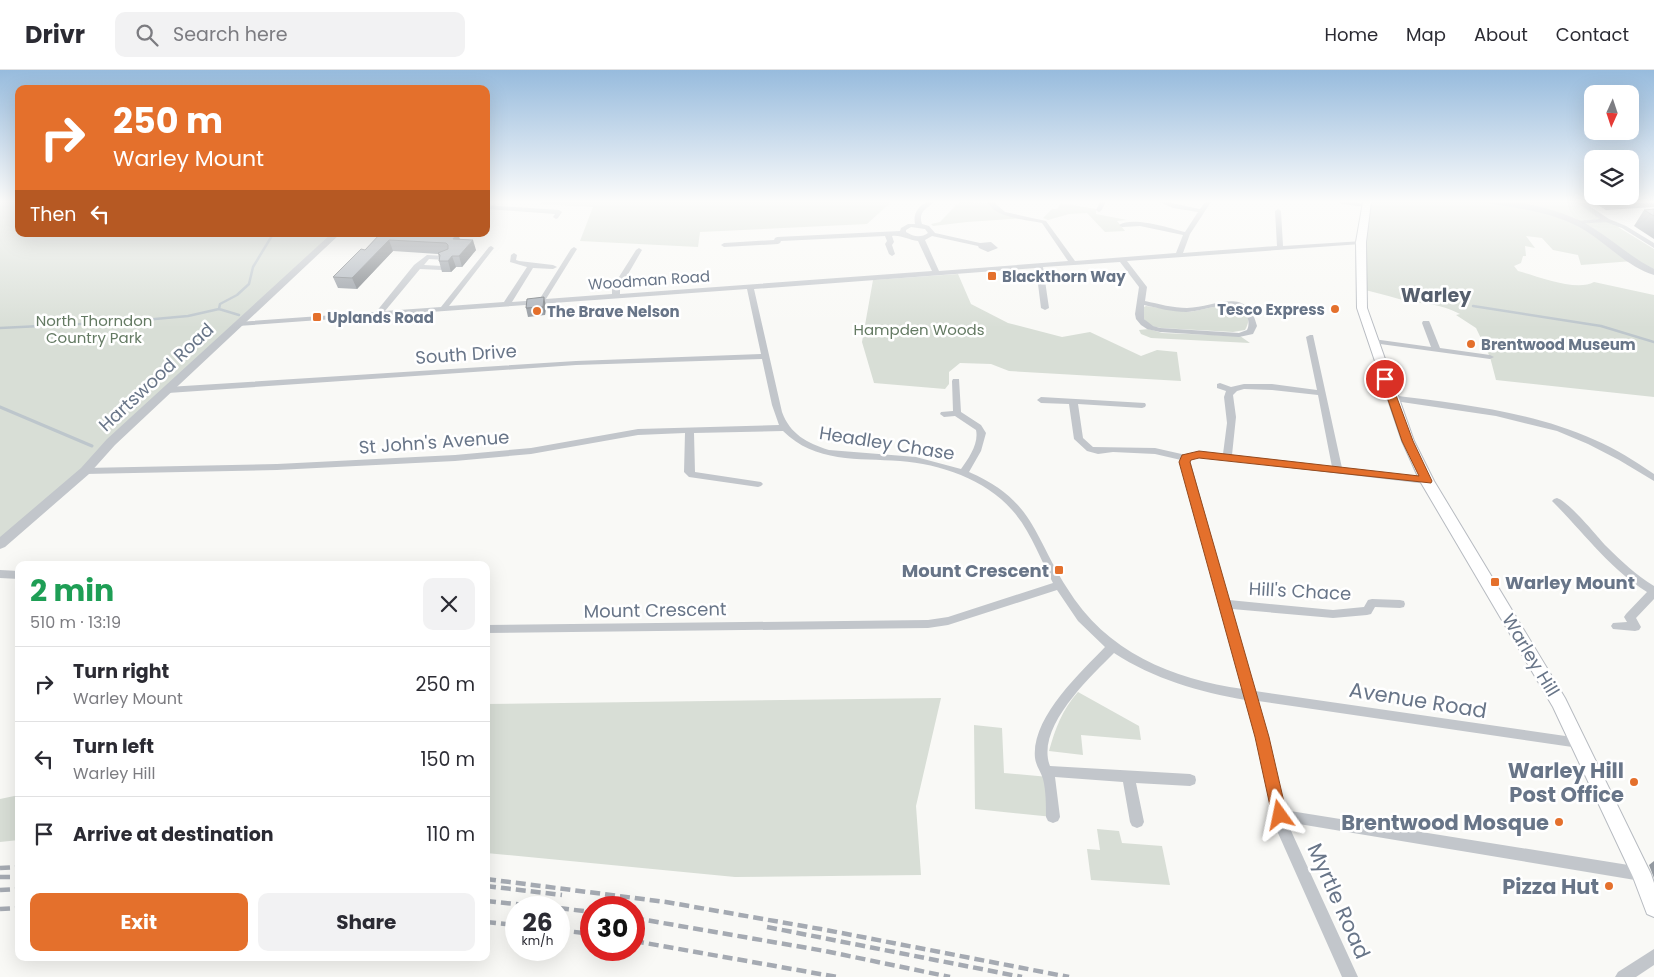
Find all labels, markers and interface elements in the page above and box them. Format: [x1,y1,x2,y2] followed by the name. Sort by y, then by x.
[115,12,465,57] search box
[25,18,85,51] text: Drivr
[133,21,161,49] icon: search
[173,21,288,48] text: Search here
[1324,22,1378,47] text: Home
[1406,22,1446,47] text: Map
[1474,22,1528,47] text: About
[1556,22,1629,47] text: Contact
[1584,85,1639,140] north arrow
[1584,85,1639,205] map controls
[113,96,223,145] text: 250 m
[30,105,95,170] icon: right
[113,143,264,174] text: Warley Mount
[1584,150,1639,205] button: layers
[86,200,114,228] icon: left
[30,201,76,228] text: Then
[587,265,711,295] street label: Woodman Road
[1002,266,1126,287] place label: Blackthorn Way
[986,270,998,282] marker: Blackthorn Way
[1401,282,1472,309] district label: Warley
[1217,299,1325,320] place label: Tesco Express
[547,301,680,322] place label: The Brave Nelson
[1329,303,1341,315] marker: Tesco Express
[531,305,543,317] marker: The Brave Nelson
[327,307,434,328] place label: Uplands Road
[36,310,152,348] park label: North Thorndon Country Park
[311,311,323,323] marker: Uplands Road
[93,317,219,437] street label: Hartswood Road
[854,319,985,340] park label: Hampden Woods
[1481,334,1636,355] place label: Brentwood Museum
[414,338,518,370] street label: South Drive
[1465,338,1477,350] marker: Brentwood Museum
[1364,358,1406,400] pin
[1371,365,1399,393] icon: arrive
[818,420,956,466] street label: Headley Chase
[358,424,510,460] street label: St John's Avenue
[902,558,1049,583] place label: Mount Crescent
[1053,564,1065,576] marker: Mount Crescent
[30,569,114,612] text: 2 min
[1505,570,1635,595] place label: Warley Mount
[1248,576,1352,606] street label: Hill's Chace
[1489,576,1501,588] marker: Warley Mount
[423,578,475,630] button: close
[583,596,727,624] street label: Mount Crescent
[1496,609,1566,701] street label: Warley Hill
[30,611,121,634] text: 510 m · 13:19
[73,658,169,685] text: Turn right
[30,670,58,698] icon: right
[416,671,475,698] text: 250 m
[1347,675,1489,725] street label: Avenue Road
[73,687,183,710] text: Warley Mount
[73,733,154,760] text: Turn left
[30,745,58,773] icon: left
[420,746,475,773] text: 150 m
[1508,756,1624,809] place label: Warley Hill Post Office
[73,762,155,785] text: Warley Hill
[1628,776,1640,788] marker: Warley Hill Post Office
[1253,788,1305,840] position arrow
[1341,808,1549,837] place label: Brentwood Mosque
[1553,816,1565,828] marker: Brentwood Mosque
[30,820,58,848] icon: arrive
[73,821,274,848] text: Arrive at destination
[426,821,475,848] text: 110 m
[1301,839,1377,963] street label: Myrtle Road
[1502,872,1599,901] place label: Pizza Hut
[1603,880,1615,892] marker: Pizza Hut
[30,893,248,951] button: Exit
[258,893,475,951] button: Share
[580,896,645,961] speed limit sign: 30
[522,905,553,940] text: 26
[522,932,553,949] text: km/h

